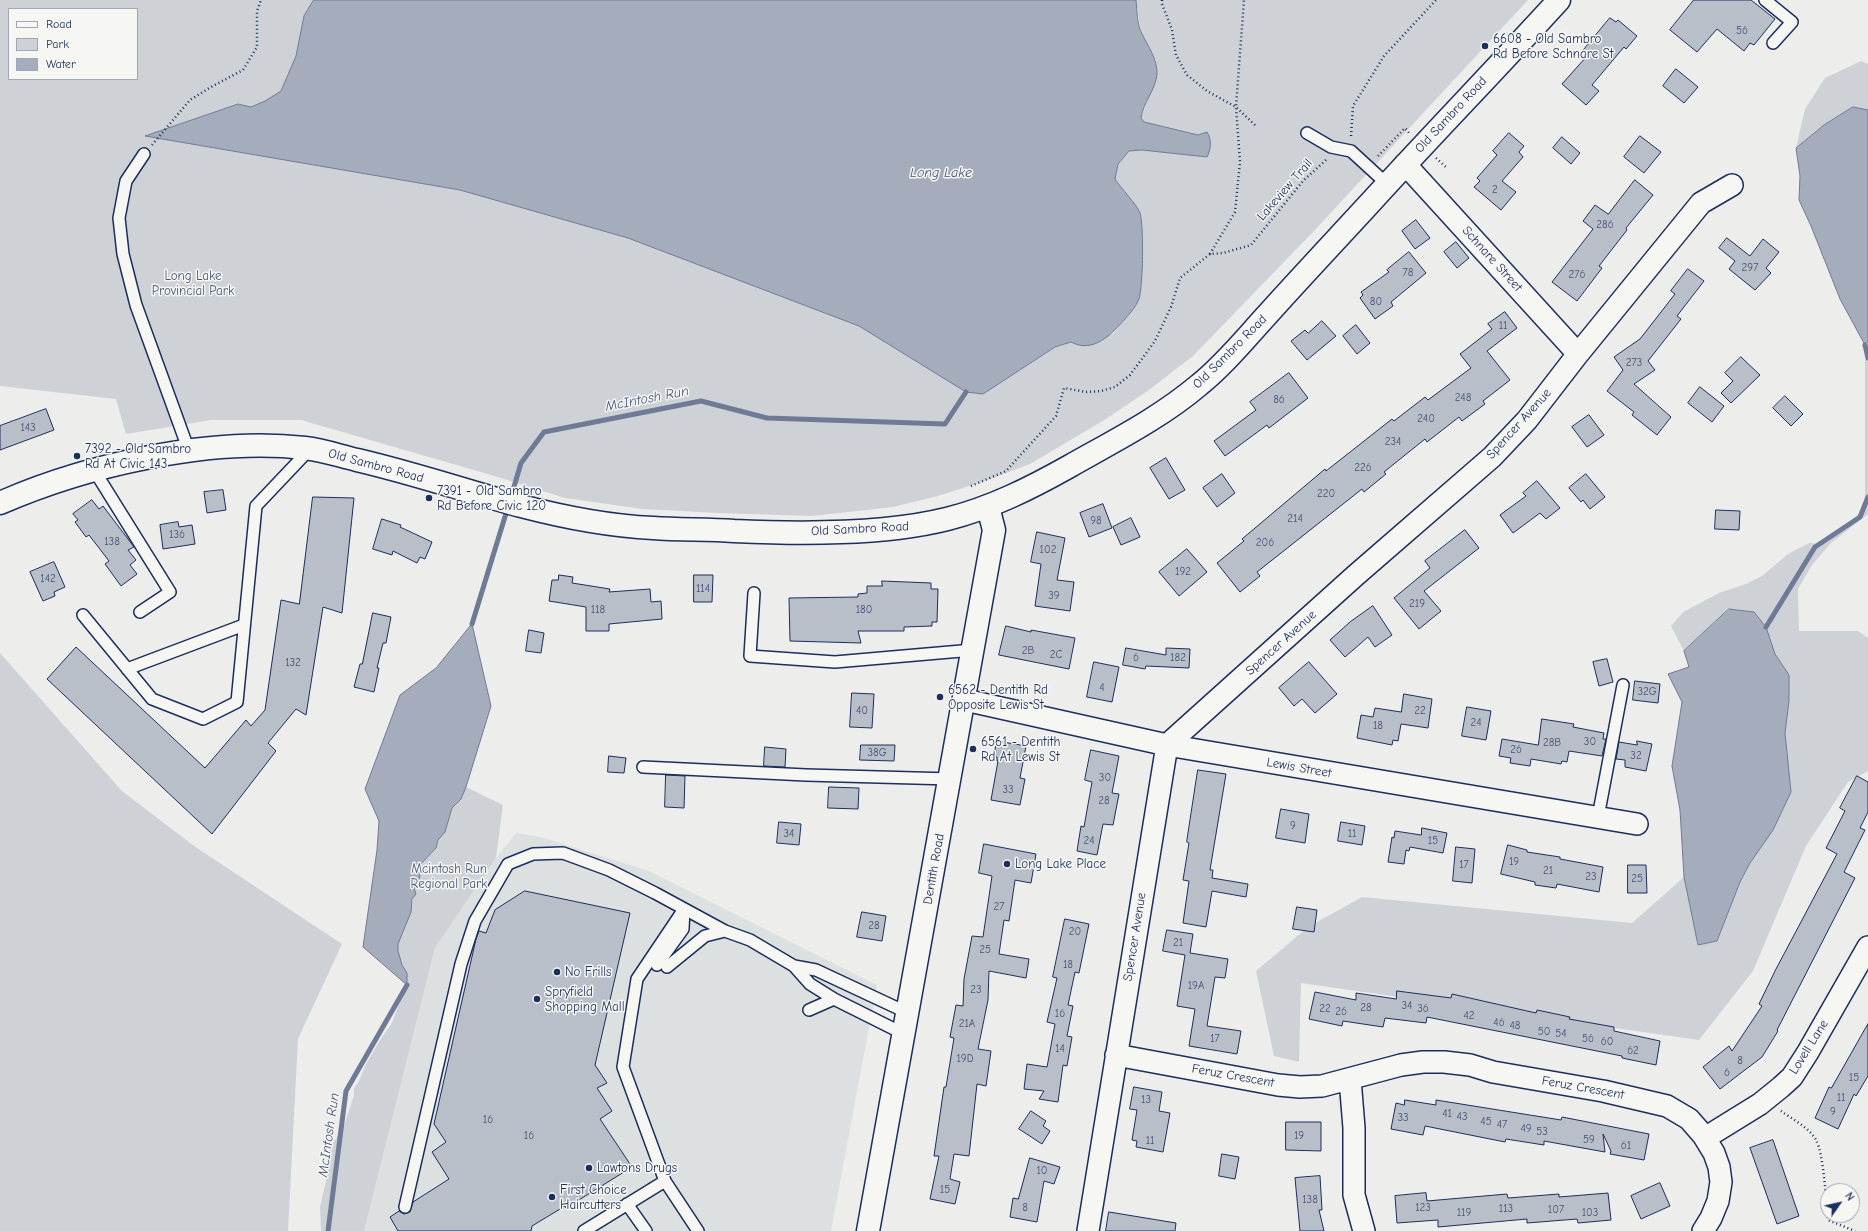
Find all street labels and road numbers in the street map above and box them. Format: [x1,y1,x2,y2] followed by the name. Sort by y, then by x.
[1412,74,1490,156] street label: Old Sambro Road
[1254,156,1316,224] street label: Lakeview Trail
[1459,223,1525,295] street label: Schnare Street
[1190,312,1270,392] street label: Old Sambro Road
[1483,385,1555,463] street label: Spencer Avenue
[327,446,425,486] street label: Old Sambro Road
[811,519,909,539] street label: Old Sambro Road
[1242,607,1320,679] street label: Spencer Avenue
[1265,755,1333,781] street label: Lewis Street
[920,832,948,906] street label: Dentith Road
[1120,892,1150,982] street label: Spencer Avenue
[1786,1017,1832,1077] street label: Lovell Lane
[1191,1061,1275,1091] street label: Feruz Crescent
[1541,1073,1625,1103] street label: Feruz Crescent

